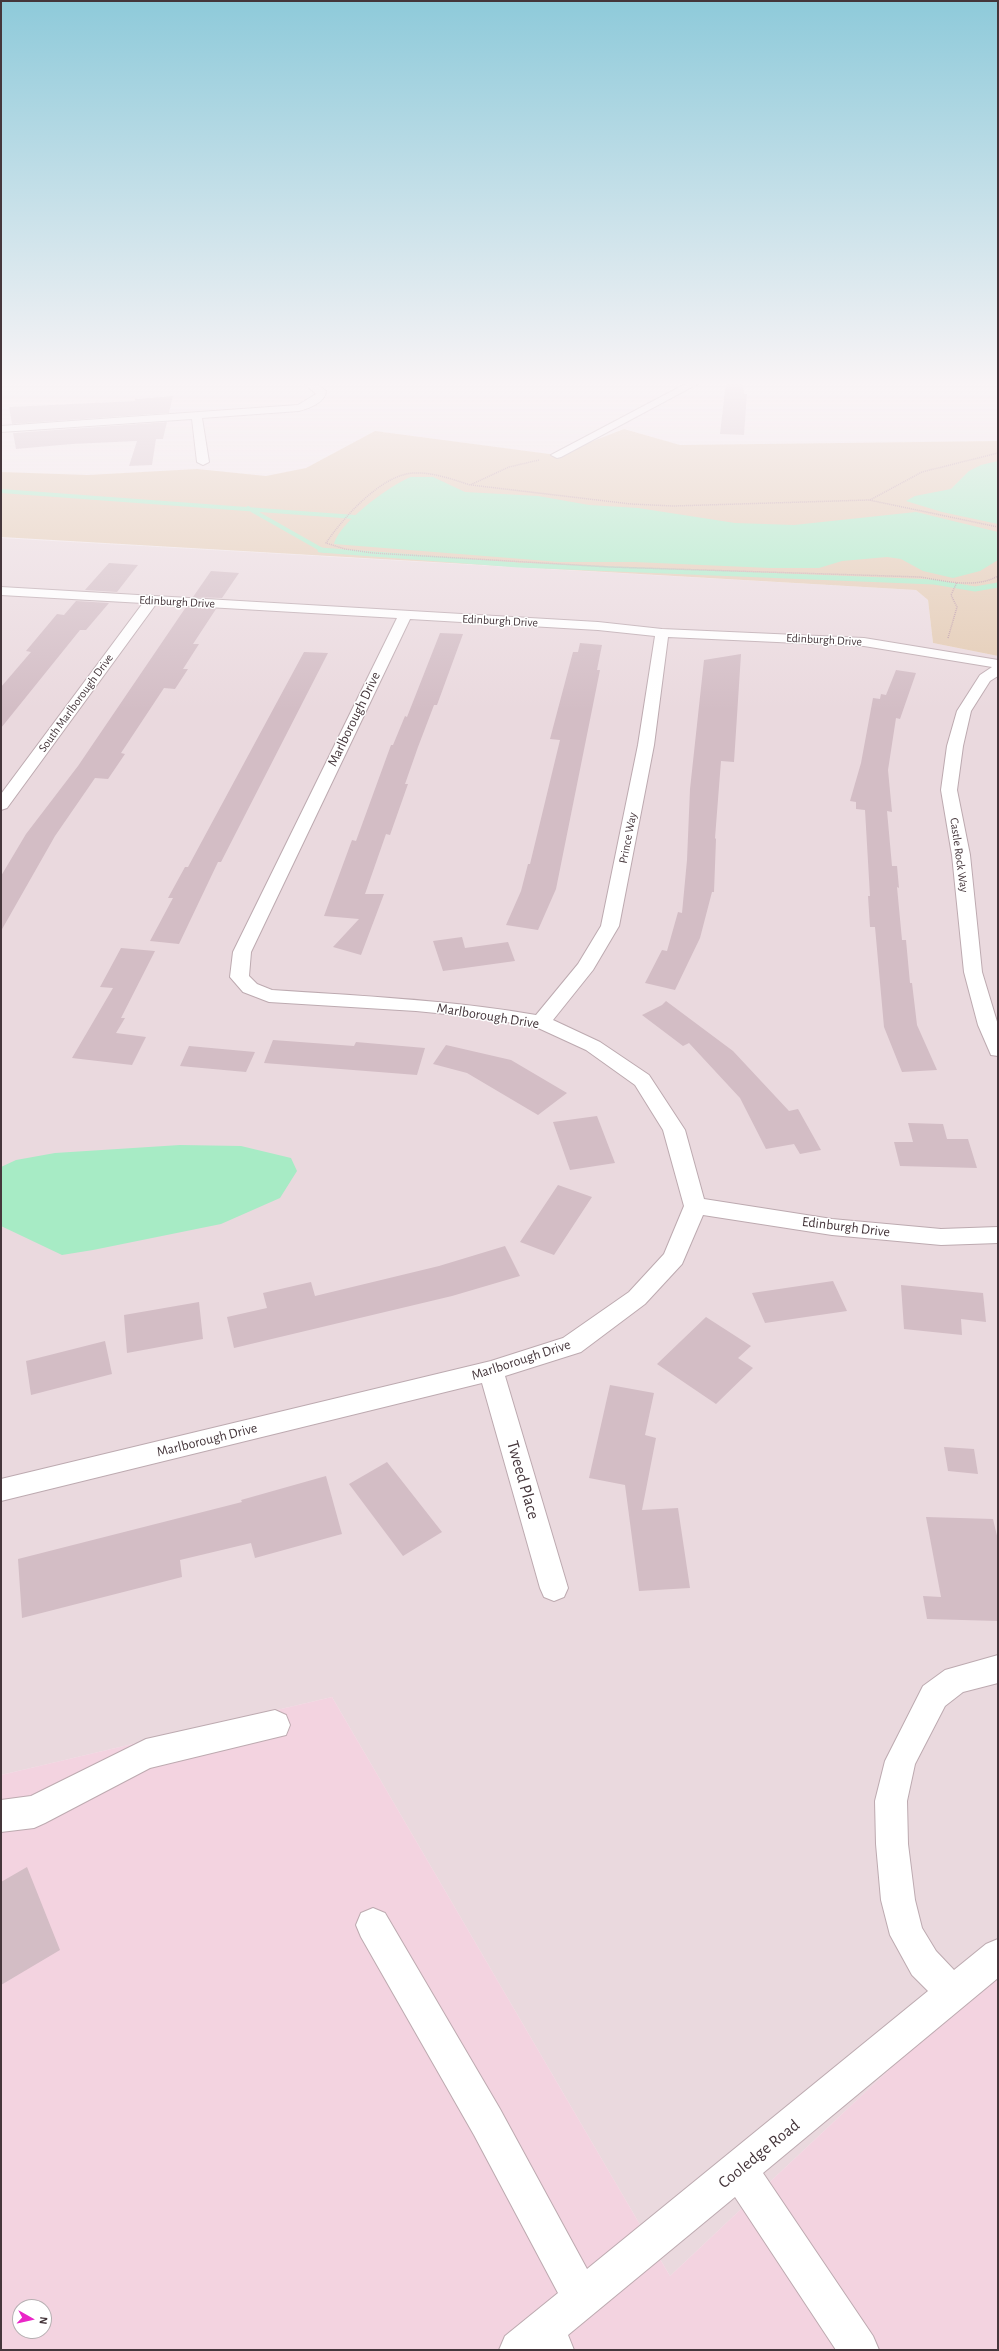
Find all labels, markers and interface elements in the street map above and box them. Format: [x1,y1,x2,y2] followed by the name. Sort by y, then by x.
[139,593,215,611] street label: Edinburgh Drive
[462,612,538,630] street label: Edinburgh Drive
[786,631,862,649] street label: Edinburgh Drive
[36,651,116,755] street label: South Marlborough Drive
[324,669,384,769] street label: Marlborough Drive
[616,811,640,865] street label: Prince Way
[947,817,971,893] street label: Castle Rock Way
[436,1000,540,1032] street label: Marlborough Drive
[801,1213,891,1241] street label: Edinburgh Drive
[469,1336,573,1384] street label: Marlborough Drive
[155,1419,259,1461] street label: Marlborough Drive
[502,1438,544,1522] street label: Tweed Place
[714,2115,804,2193] street label: Cooledge Road
[12,2299,52,2339] north arrow
[37,2316,49,2325] text: N

